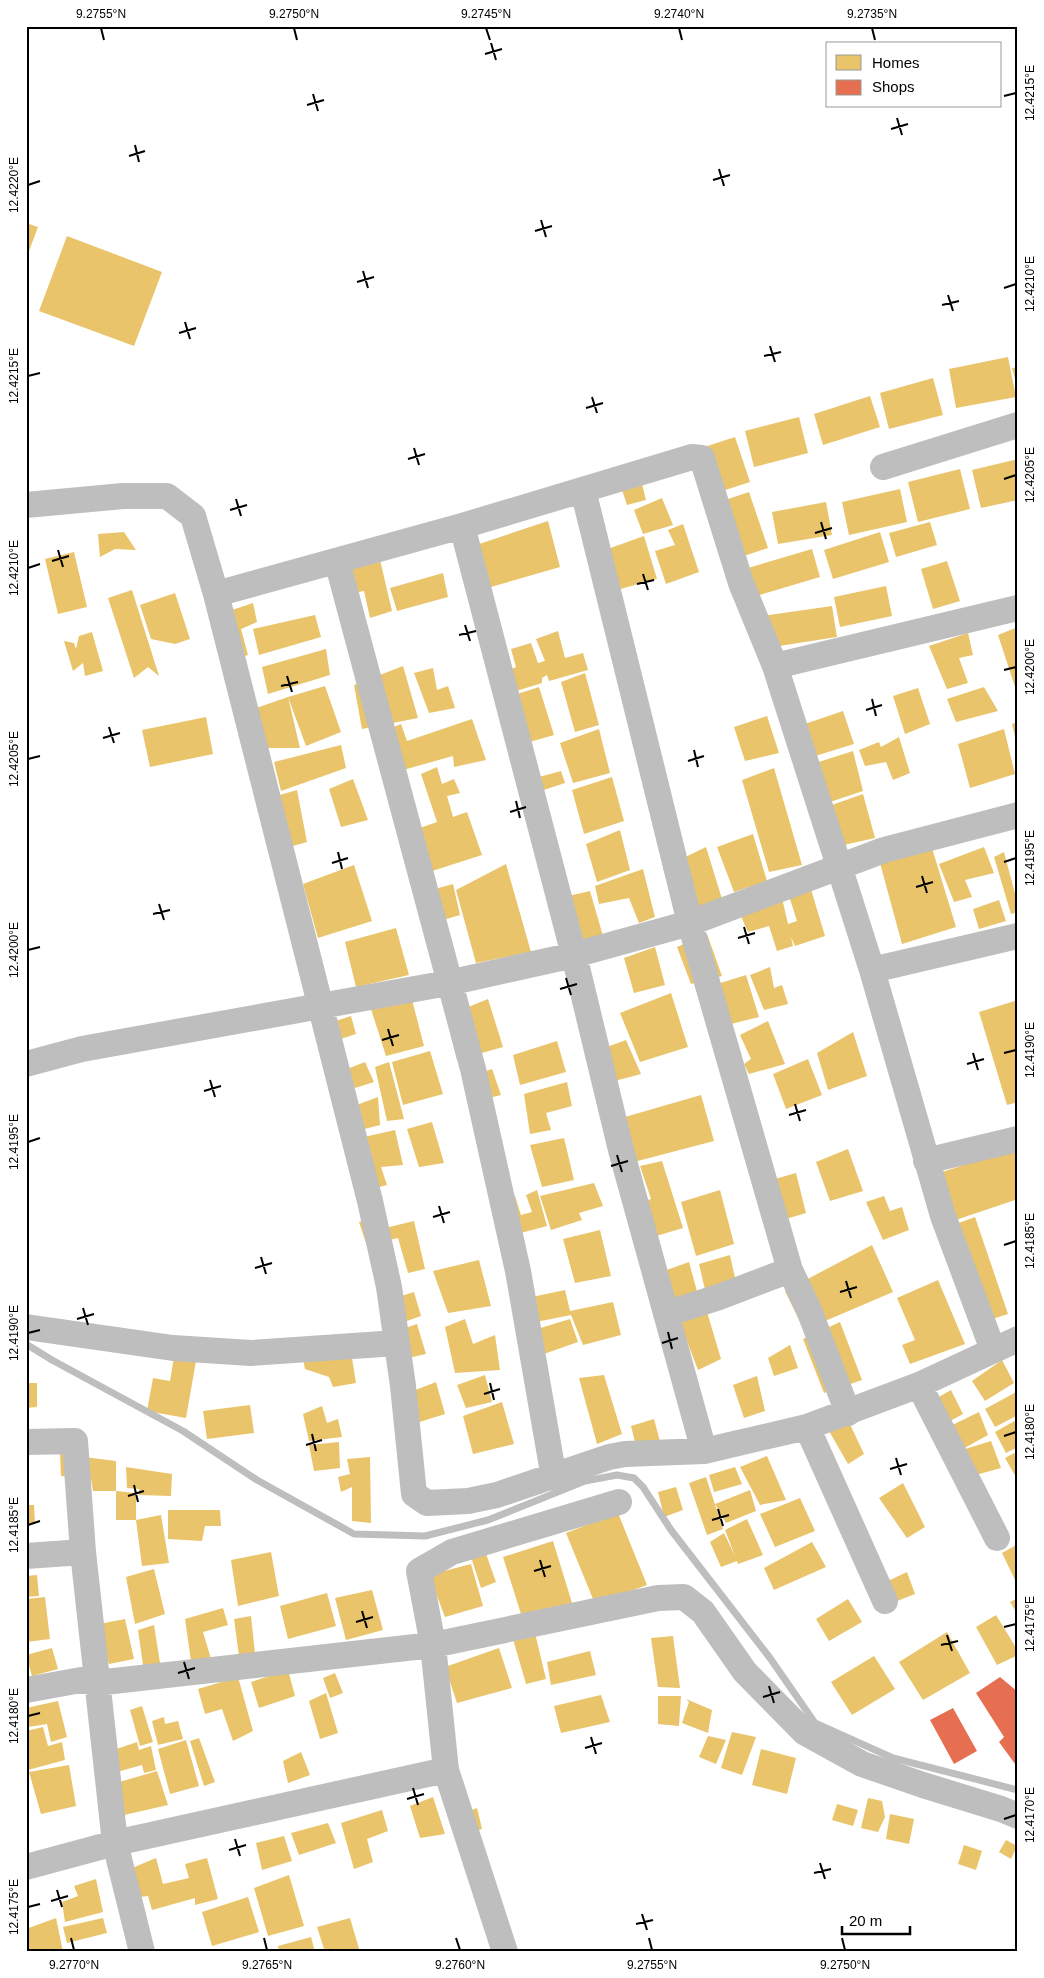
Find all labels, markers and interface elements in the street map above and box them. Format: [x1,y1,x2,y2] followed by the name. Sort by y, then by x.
[76,7,126,21] text: 9.2755°N
[269,7,319,21] text: 9.2750°N
[461,7,511,21] text: 9.2745°N
[654,7,704,21] text: 9.2740°N
[847,7,897,21] text: 9.2735°N
[826,42,1002,108] legend
[872,54,920,71] text: Homes
[1023,65,1037,121] text: 12.4215°E
[872,78,915,95] text: Shops
[7,157,21,213] text: 12.4220°E
[1023,256,1037,312] text: 12.4210°E
[7,348,21,404] text: 12.4215°E
[1023,447,1037,503] text: 12.4205°E
[7,540,21,596] text: 12.4210°E
[1023,639,1037,695] text: 12.4200°E
[7,731,21,787] text: 12.4205°E
[1023,830,1037,886] text: 12.4195°E
[7,922,21,978] text: 12.4200°E
[1023,1022,1037,1078] text: 12.4190°E
[7,1114,21,1170] text: 12.4195°E
[1023,1213,1037,1269] text: 12.4185°E
[7,1305,21,1361] text: 12.4190°E
[1023,1404,1037,1460] text: 12.4180°E
[7,1497,21,1553] text: 12.4185°E
[1023,1596,1037,1652] text: 12.4175°E
[7,1688,21,1744] text: 12.4180°E
[1023,1787,1037,1843] text: 12.4170°E
[7,1879,21,1935] text: 12.4175°E
[842,1903,909,1935] scale bar
[849,1912,882,1929] text: 20 m
[49,1958,99,1972] text: 9.2770°N
[242,1958,292,1972] text: 9.2765°N
[435,1958,485,1972] text: 9.2760°N
[627,1958,677,1972] text: 9.2755°N
[820,1958,870,1972] text: 9.2750°N

